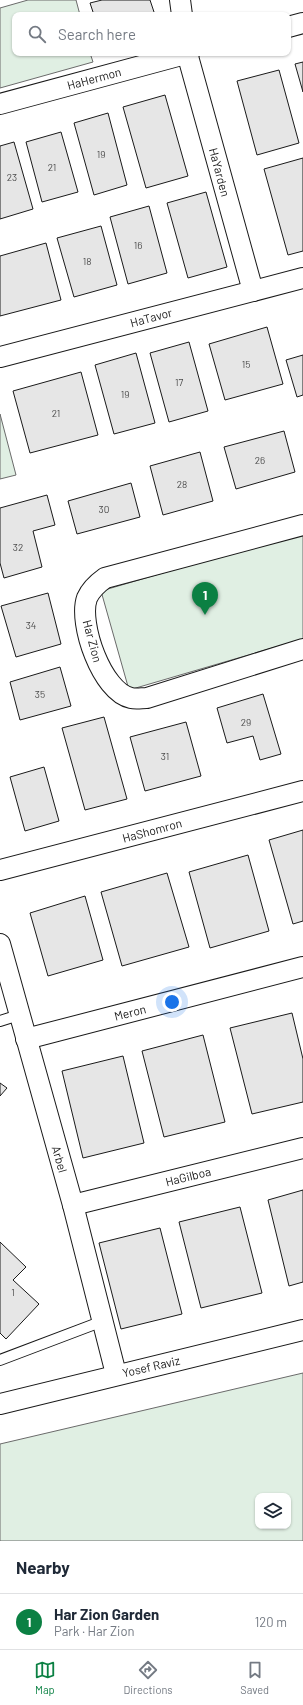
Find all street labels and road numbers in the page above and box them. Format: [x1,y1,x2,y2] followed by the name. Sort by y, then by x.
[65,64,123,92] street label: HaHermon
[207,146,233,198] street label: HaYarden
[128,305,174,329] street label: HaTavor
[81,618,105,664] street label: Har Zion
[121,815,183,845] street label: HaShomron
[113,1001,147,1023] street label: Meron
[50,1144,70,1174] street label: Arbel
[164,1164,212,1188] street label: HaGilboa
[121,1353,181,1379] street label: Yosef Raviz

